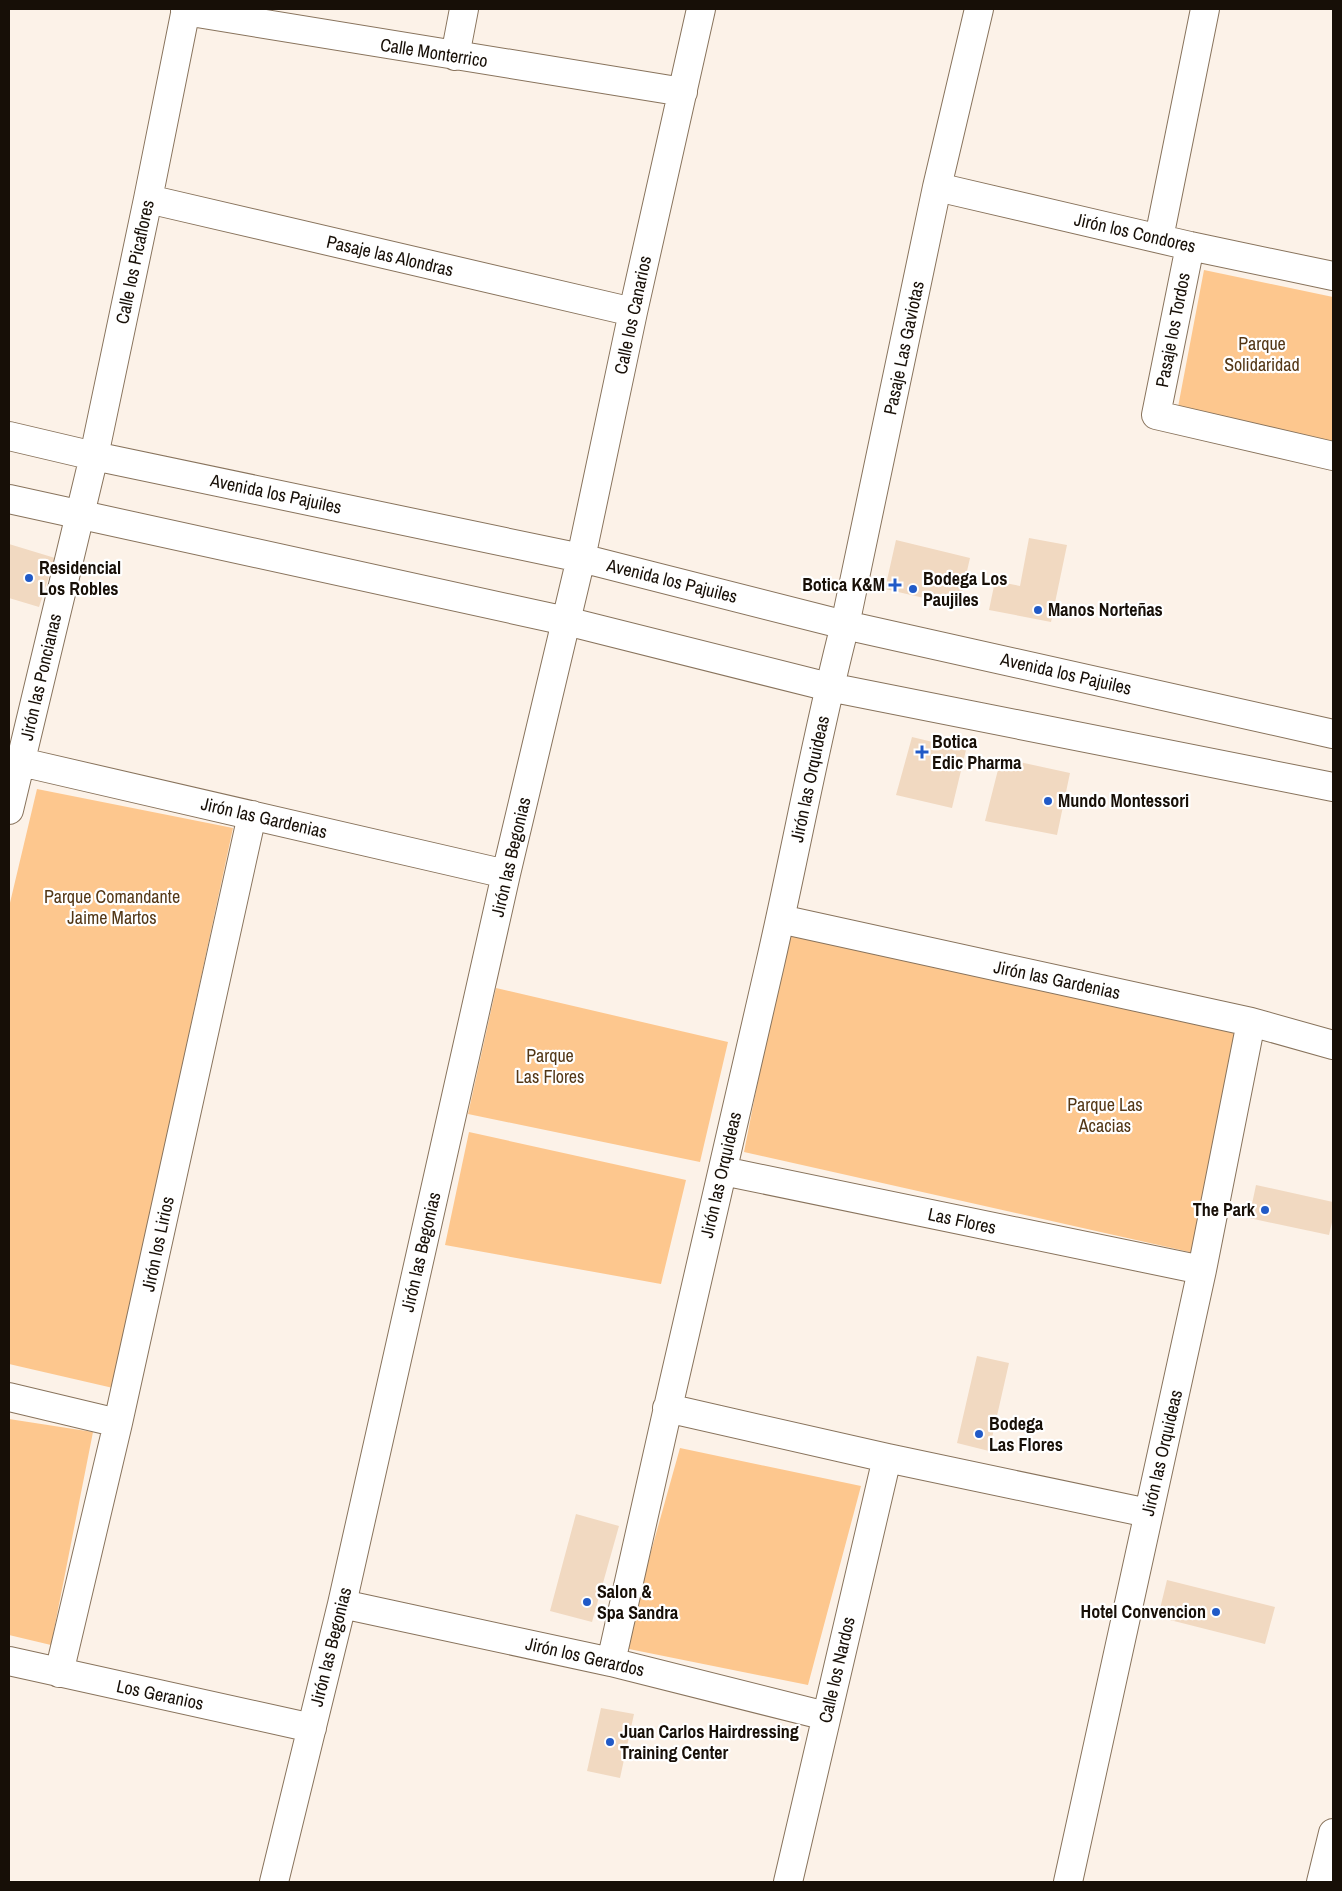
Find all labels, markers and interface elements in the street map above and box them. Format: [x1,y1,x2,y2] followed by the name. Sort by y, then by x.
[379,32,490,73] street label: Calle Monterrico
[109,198,160,326] street label: Calle los Picaflores
[1072,206,1198,259] street label: Jirón los Condores
[324,229,456,282] street label: Pasaje las Alondras
[608,253,657,376] street label: Calle los Canarios
[1149,270,1196,389] street label: Pasaje los Tordos
[877,279,930,417] street label: Pasaje Las Gaviotas
[1224,331,1300,377] park label: Parque Solidaridad
[207,467,344,520] street label: Avenida los Pajuiles
[603,552,740,609] street label: Avenida los Pajuiles
[39,555,121,601] place label: Residencial Los Robles
[923,566,1007,612] place label: Bodega Los Paujiles
[23,572,35,584] marker: Residencial Los Robles
[802,572,885,597] place label: Botica K&M
[889,579,901,591] marker: Botica K&M
[907,583,919,595] marker: Bodega Los Paujiles
[1048,597,1163,622] place label: Manos Norteñas
[1032,604,1044,616] marker: Manos Norteñas
[14,611,67,743] street label: Jirón las Poncianas
[997,646,1134,701] street label: Avenida los Pajuiles
[784,713,835,844] street label: Jirón las Orquideas
[932,729,1022,775] place label: Botica Edic Pharma
[916,746,928,758] marker: Botica Edic Pharma
[1058,788,1189,813] place label: Mundo Montessori
[199,791,330,844] street label: Jirón las Gardenias
[485,795,536,919] street label: Jirón las Begonias
[1042,795,1054,807] marker: Mundo Montessori
[44,884,180,930] park label: Parque Comandante Jaime Martos
[992,954,1123,1005] street label: Jirón las Gardenias
[516,1043,584,1089] park label: Parque Las Flores
[1067,1092,1143,1138] park label: Parque Las Acacias
[694,1109,747,1240] street label: Jirón las Orquideas
[395,1190,446,1314] street label: Jirón las Begonias
[135,1194,180,1294] street label: Jirón los Lirios
[1193,1197,1256,1222] place label: The Park
[926,1201,998,1240] street label: Las Flores
[1259,1204,1271,1216] marker: The Park
[1135,1387,1188,1518] street label: Jirón las Orquideas
[989,1411,1063,1457] place label: Bodega Las Flores
[973,1428,985,1440] marker: Bodega Las Flores
[597,1579,679,1625] place label: Salon & Spa Sandra
[304,1585,357,1709] street label: Jirón las Begonias
[581,1596,593,1608] marker: Salon & Spa Sandra
[1081,1599,1206,1624] place label: Hotel Convencion
[1210,1606,1222,1618] marker: Hotel Convencion
[812,1614,861,1725] street label: Calle los Nardos
[523,1631,647,1682] street label: Jirón los Gerardos
[114,1673,206,1716] street label: Los Geranios
[620,1719,799,1765] place label: Juan Carlos Hairdressing Training Center
[604,1736,616,1748] marker: Juan Carlos Hairdressing Training Center

